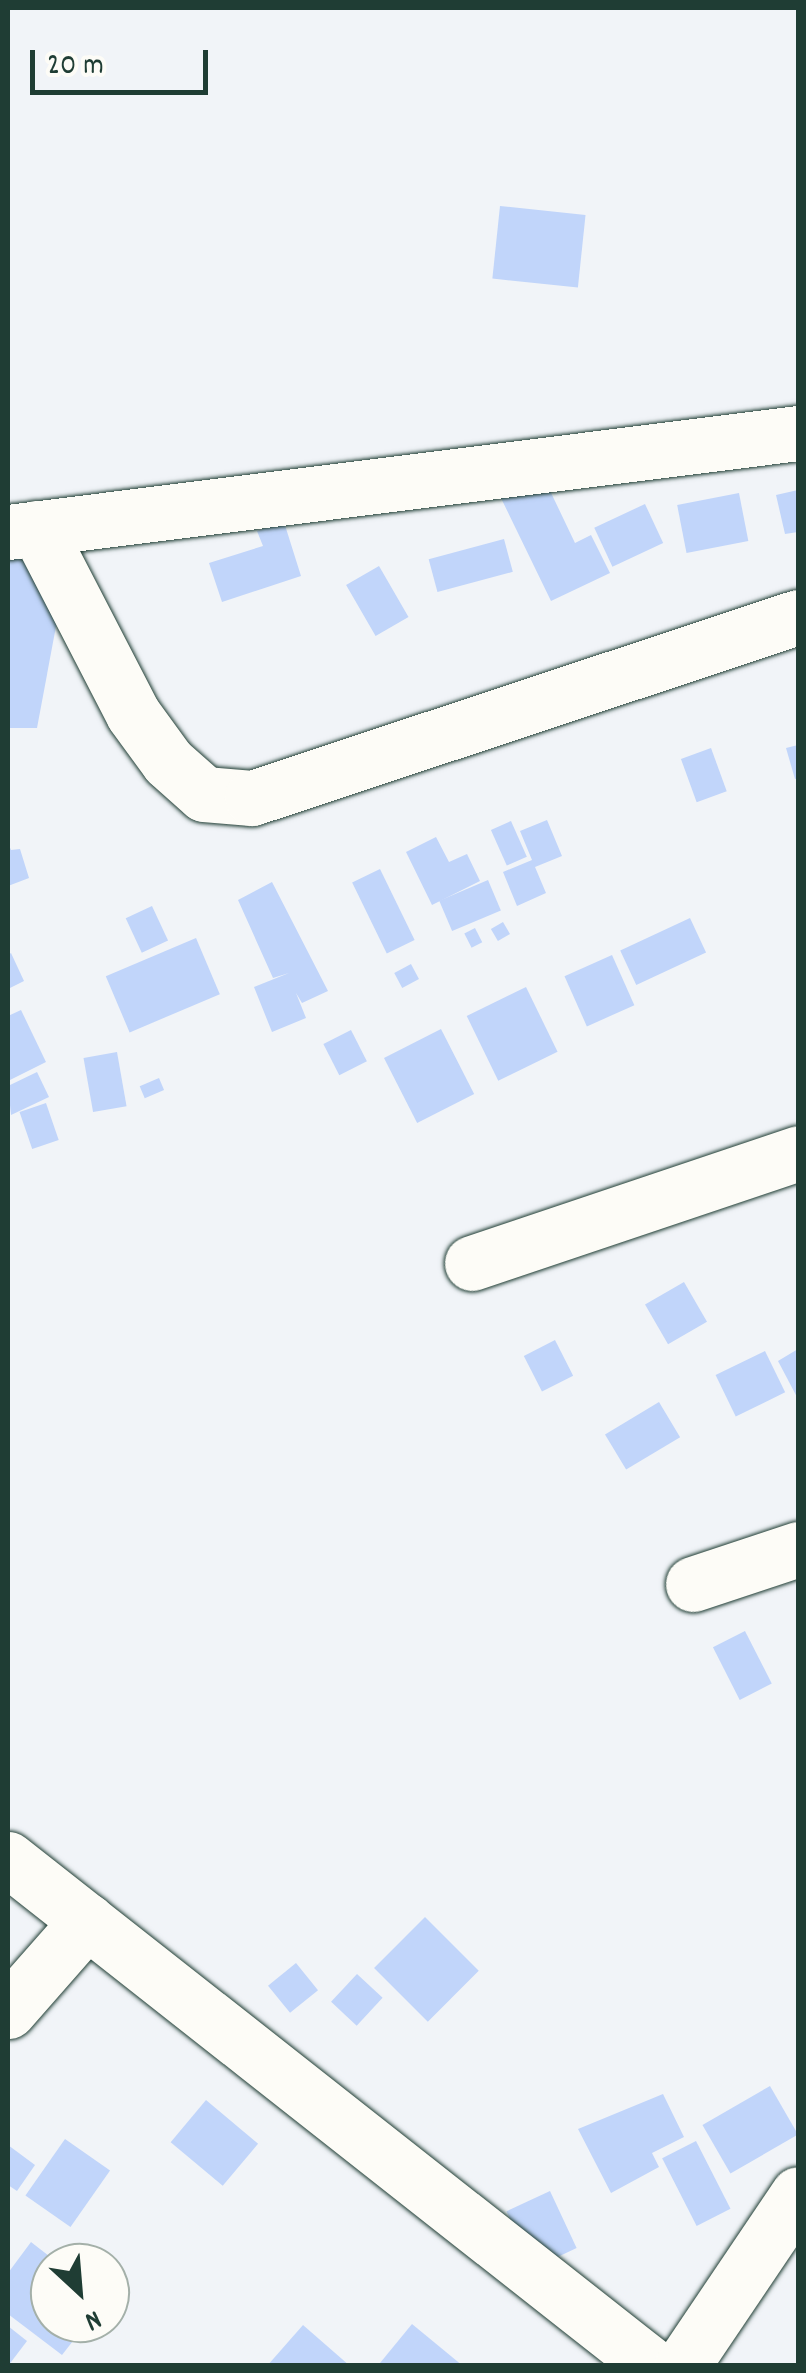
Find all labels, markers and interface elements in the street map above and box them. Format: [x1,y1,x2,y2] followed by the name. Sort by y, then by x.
[35,30,212,92] scale bar
[47,46,104,89] text: 20 m
[30,2243,130,2343] north arrow
[77,2297,107,2339] text: N

